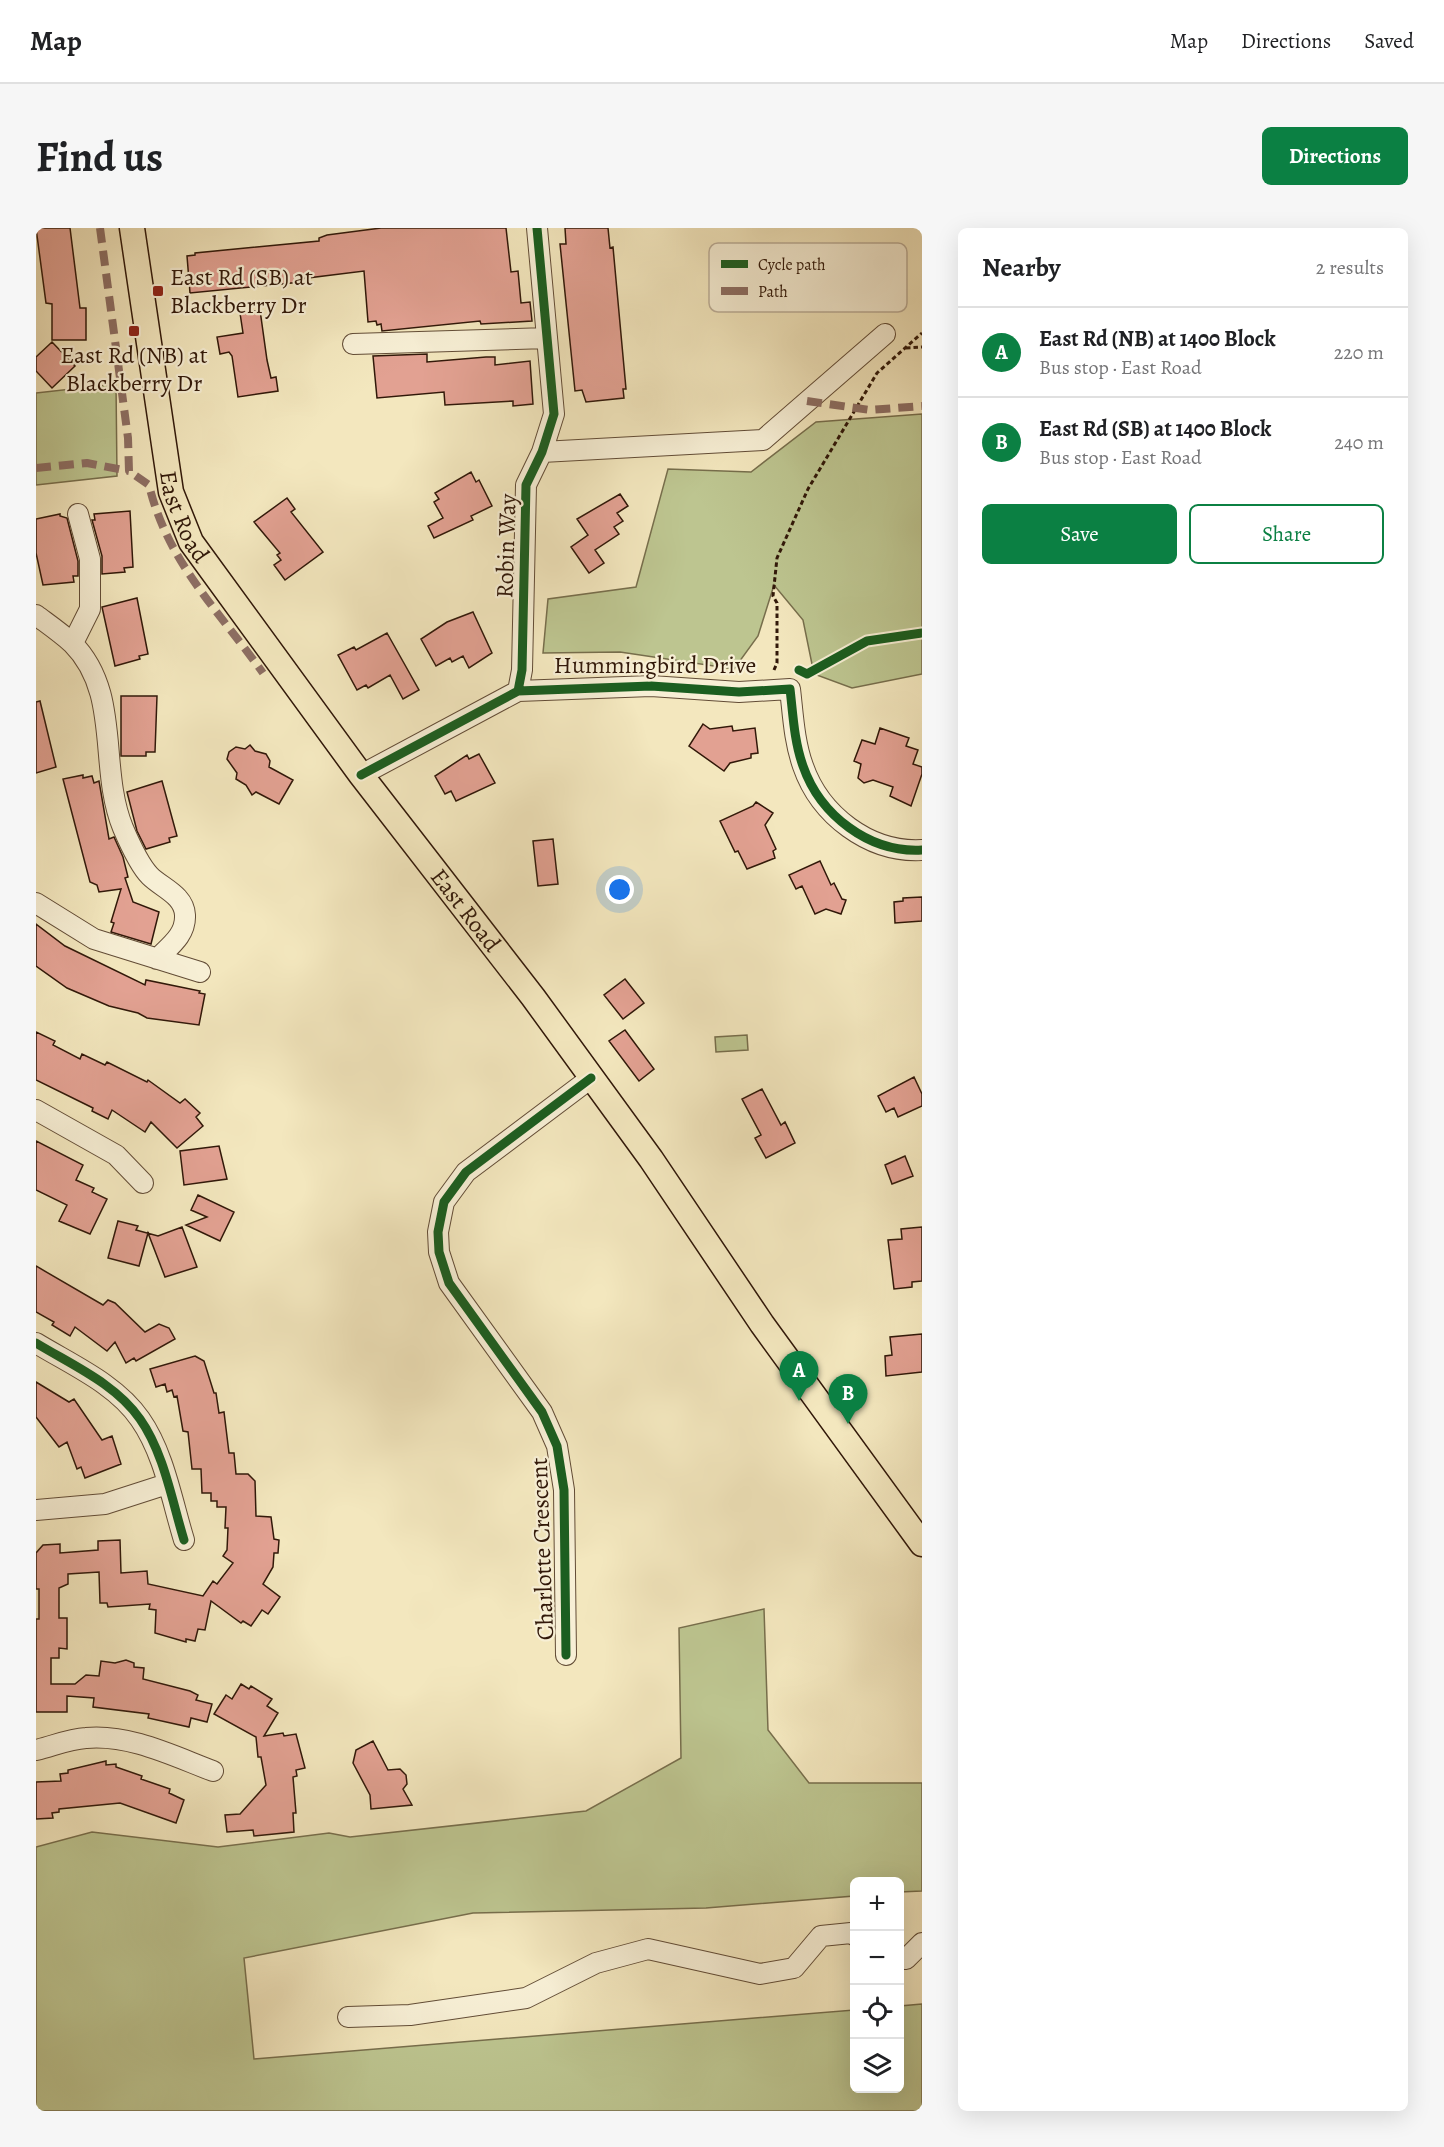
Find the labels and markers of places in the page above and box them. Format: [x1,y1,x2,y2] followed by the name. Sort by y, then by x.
[170,261,313,321] place label: East Rd (SB) at Blackberry Dr
[151,284,165,298] marker: East Rd (SB) at Blackberry Dr
[127,324,141,338] marker: East Rd (NB) at Blackberry Dr
[60,339,208,399] place label: East Rd (NB) at Blackberry Dr
[780,1352,819,1401] pin: A
[828,1374,868,1424] pin: B

